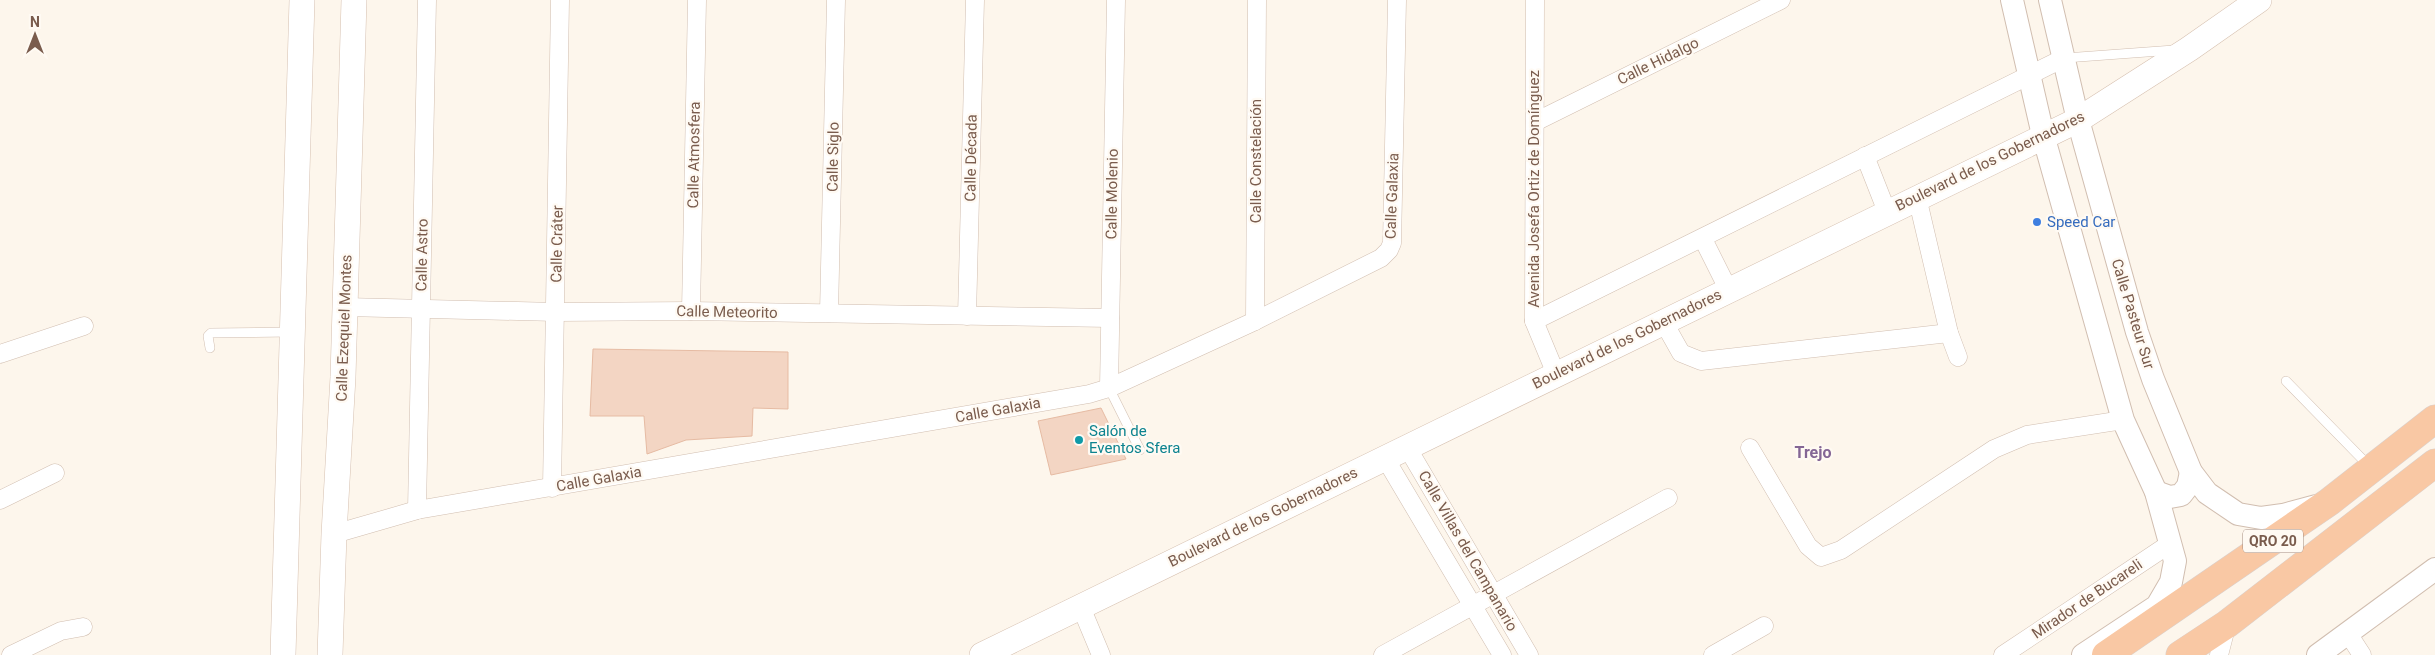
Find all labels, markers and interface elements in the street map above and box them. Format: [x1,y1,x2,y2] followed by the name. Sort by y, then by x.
[10,10,60,60] north arrow
[30,14,40,30] text: N
[1614,34,1702,88] street label: Calle Hidalgo
[1525,70,1543,308] street label: Avenida Josefa Ortiz de Domínguez
[1247,99,1265,223] street label: Calle Constelación
[684,101,704,209] street label: Calle Atmosfera
[1892,107,2088,215] street label: Boulevard de los Gobernadores
[961,114,981,202] street label: Calle Década
[823,122,843,192] street label: Calle Siglo
[1102,149,1122,239] street label: Calle Molenio
[1381,153,1403,239] street label: Calle Galaxia
[547,205,567,283] street label: Calle Cráter
[2047,213,2115,231] place label: Speed Car
[2031,216,2043,228] marker: Speed Car
[412,218,432,292] street label: Calle Astro
[332,254,356,402] street label: Calle Ezequiel Montes
[2108,257,2158,371] street label: Calle Pasteur Sur
[1529,285,1725,393] street label: Boulevard de los Gobernadores
[676,302,778,322] street label: Calle Meteorito
[954,394,1042,426] street label: Calle Galaxia
[1089,422,1180,457] place label: Salón de Eventos Sfera
[1073,434,1085,446] marker: Salón de Eventos Sfera
[1795,443,1831,462] district label: Trejo
[555,463,643,495] street label: Calle Galaxia
[1165,463,1361,571] street label: Boulevard de los Gobernadores
[1415,468,1521,634] street label: Calle Villas del Campanario
[2243,530,2303,552] road number: QRO 20
[2028,555,2146,643] street label: Mirador de Bucareli

